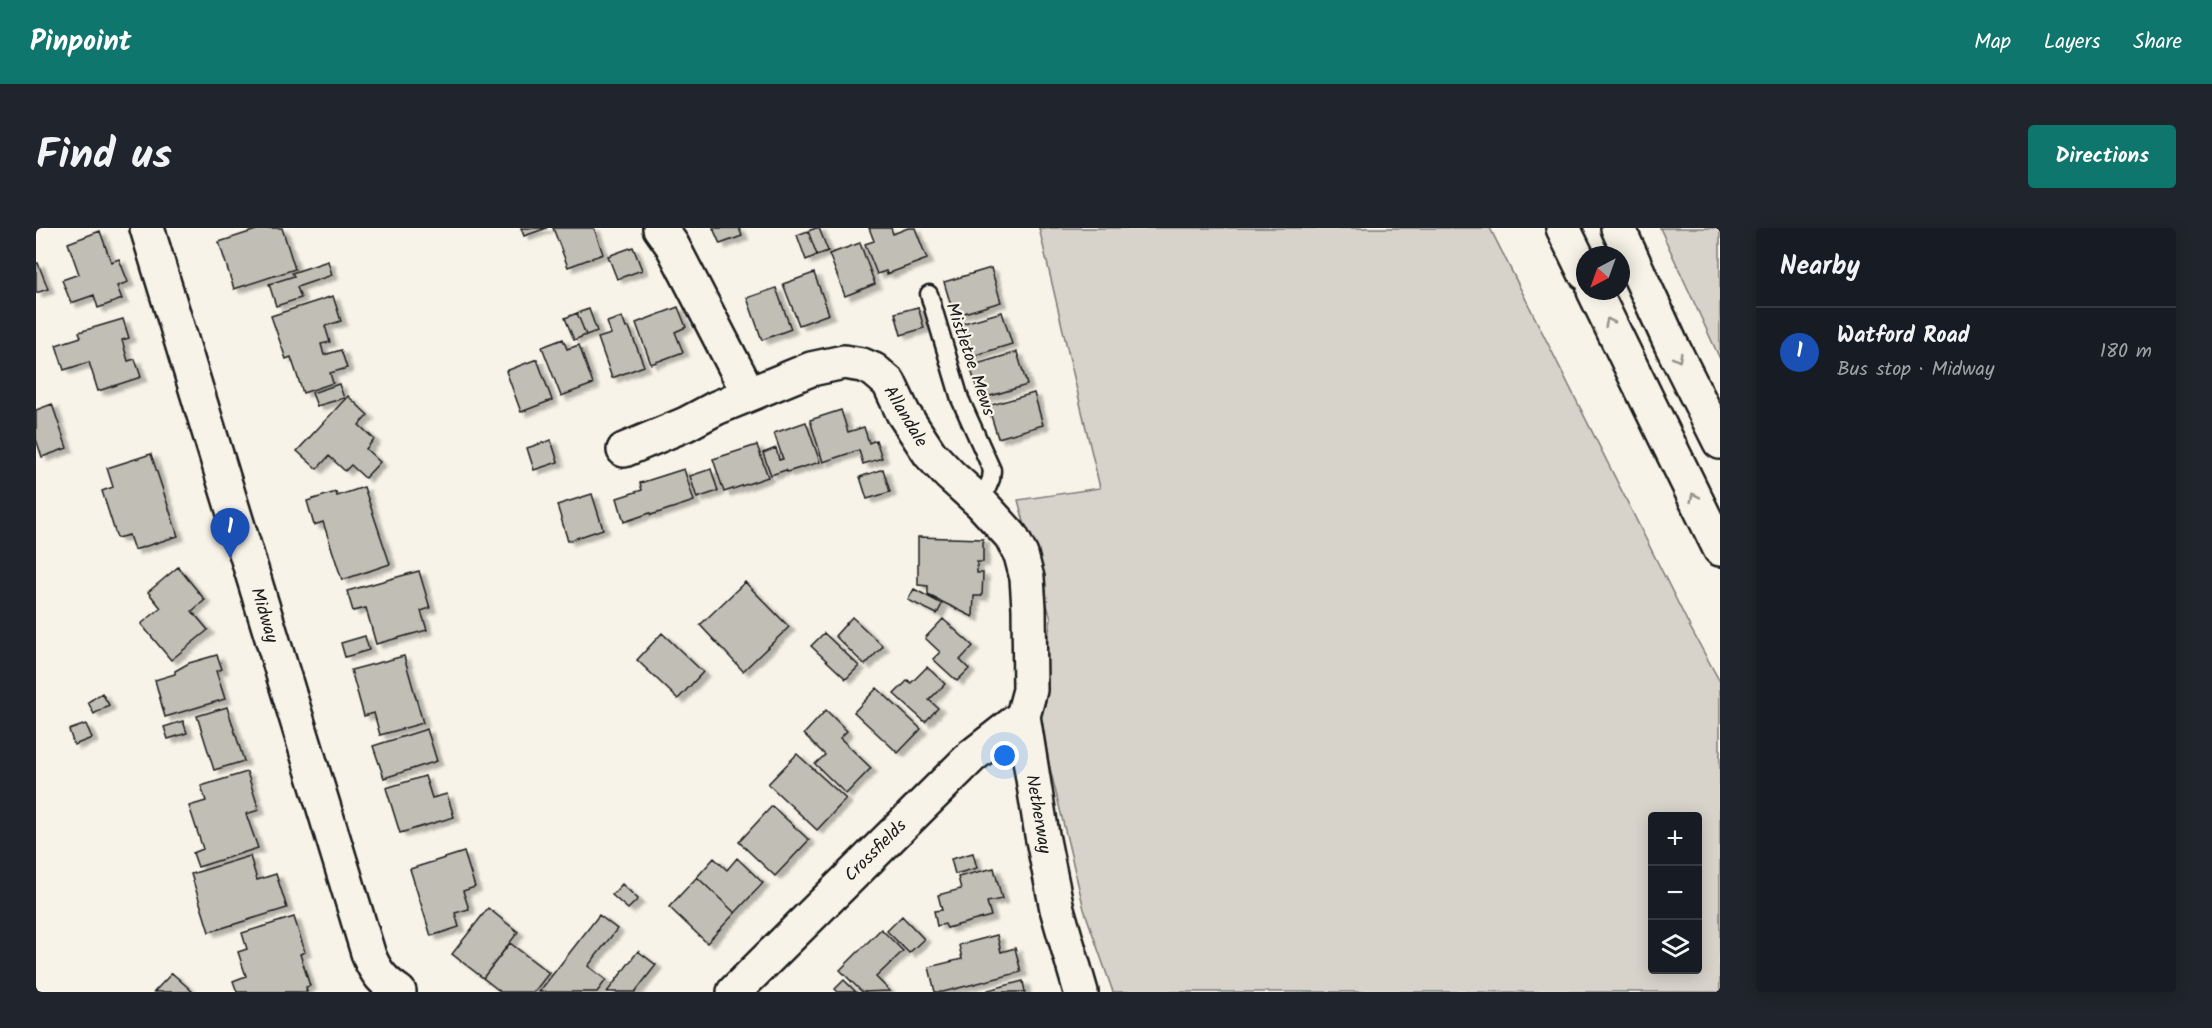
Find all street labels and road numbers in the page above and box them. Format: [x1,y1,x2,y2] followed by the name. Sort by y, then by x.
[937,299,1003,420] street label: Mistletoe Mews
[875,380,935,453] street label: Allandale
[241,584,286,647] street label: Midway
[1016,772,1059,857] street label: Netherway
[838,813,914,889] street label: Crossfields

